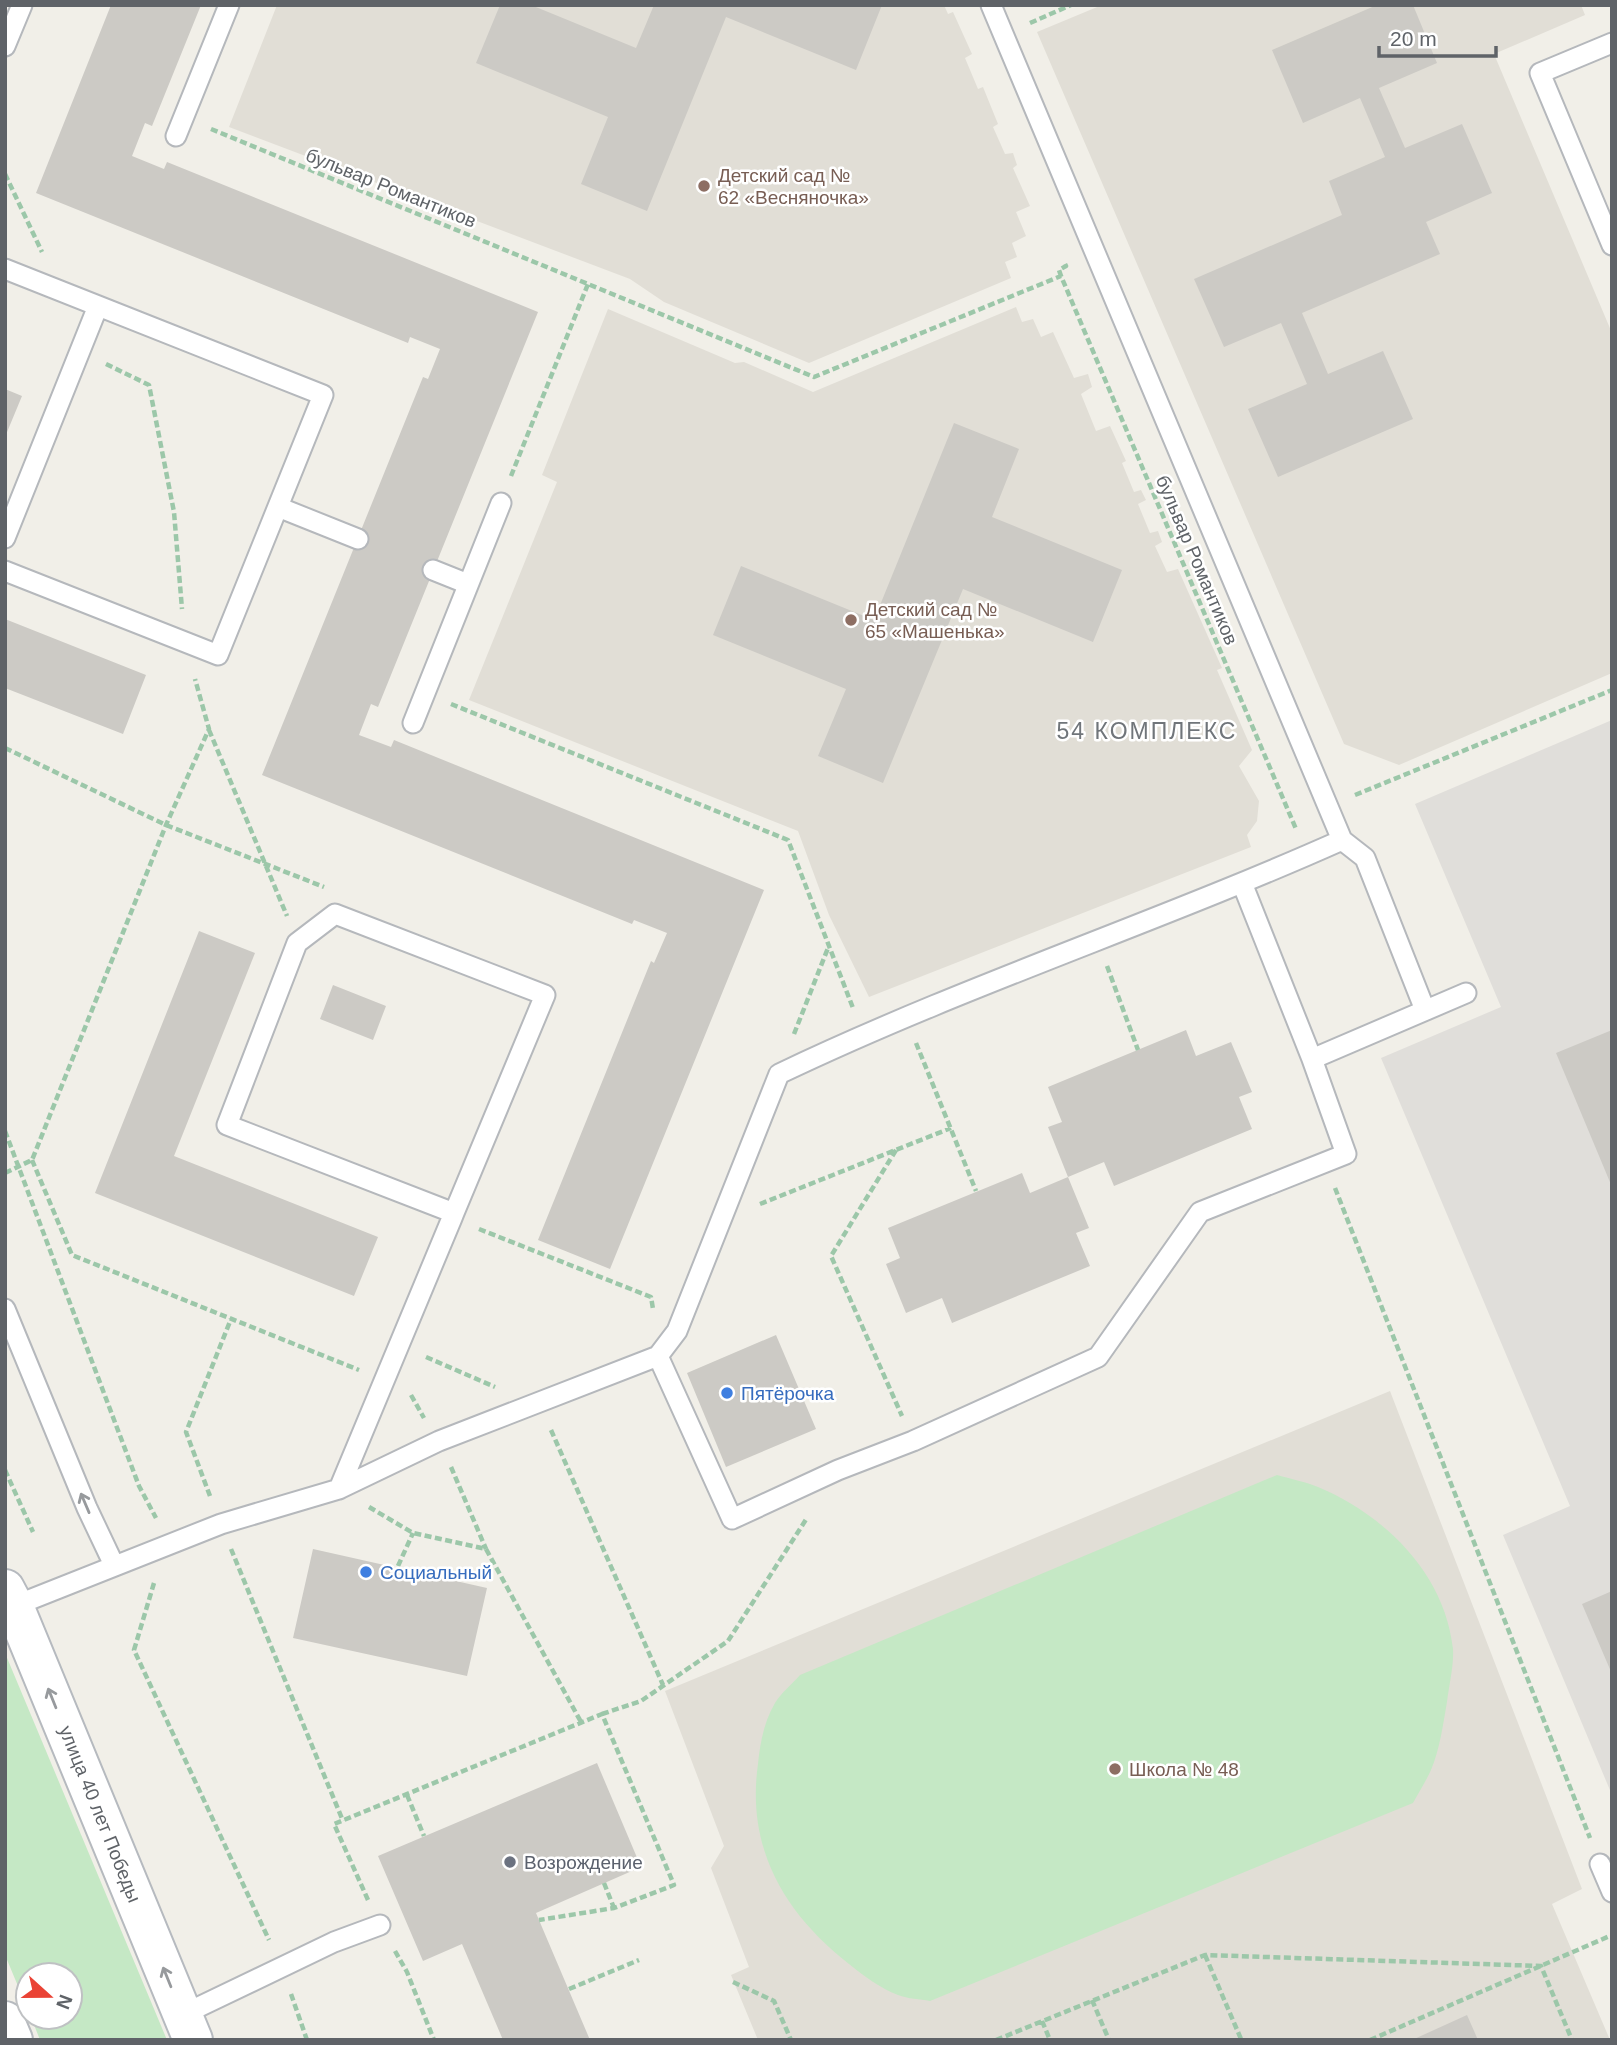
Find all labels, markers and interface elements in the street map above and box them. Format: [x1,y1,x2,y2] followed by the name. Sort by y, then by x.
[1379,14,1496,58] scale bar
[1390,27,1437,50] text: 20 m
[303,144,479,232] street label: бульвар Романтиков
[718,165,869,208] place label: Детский сад № 62 «Весняночка»
[696,178,712,194] marker: Детский сад № 62 «Весняночка»
[1152,472,1242,648] street label: бульвар Романтиков
[865,599,1005,642] place label: Детский сад № 65 «Машенька»
[843,612,859,628] marker: Детский сад № 65 «Машенька»
[1057,718,1237,744] district label: 54 КОМПЛЕКС
[741,1383,835,1404] place label: Пятёрочка
[719,1385,735,1401] marker: Пятёрочка
[78,1493,91,1514] one-way arrow
[380,1562,492,1583] place label: Социальный
[358,1564,374,1580] marker: Социальный
[45,1688,58,1710] one-way arrow
[55,1723,145,1905] street label: улица 40 лет Победы
[1129,1759,1239,1780] place label: Школа № 48
[1107,1761,1123,1777] marker: Школа № 48
[524,1852,643,1873] place label: Возрождение
[502,1854,518,1870] marker: Возрождение
[14,1961,84,2031] north arrow
[159,1966,172,1988] one-way arrow
[52,1992,77,2012] text: N

